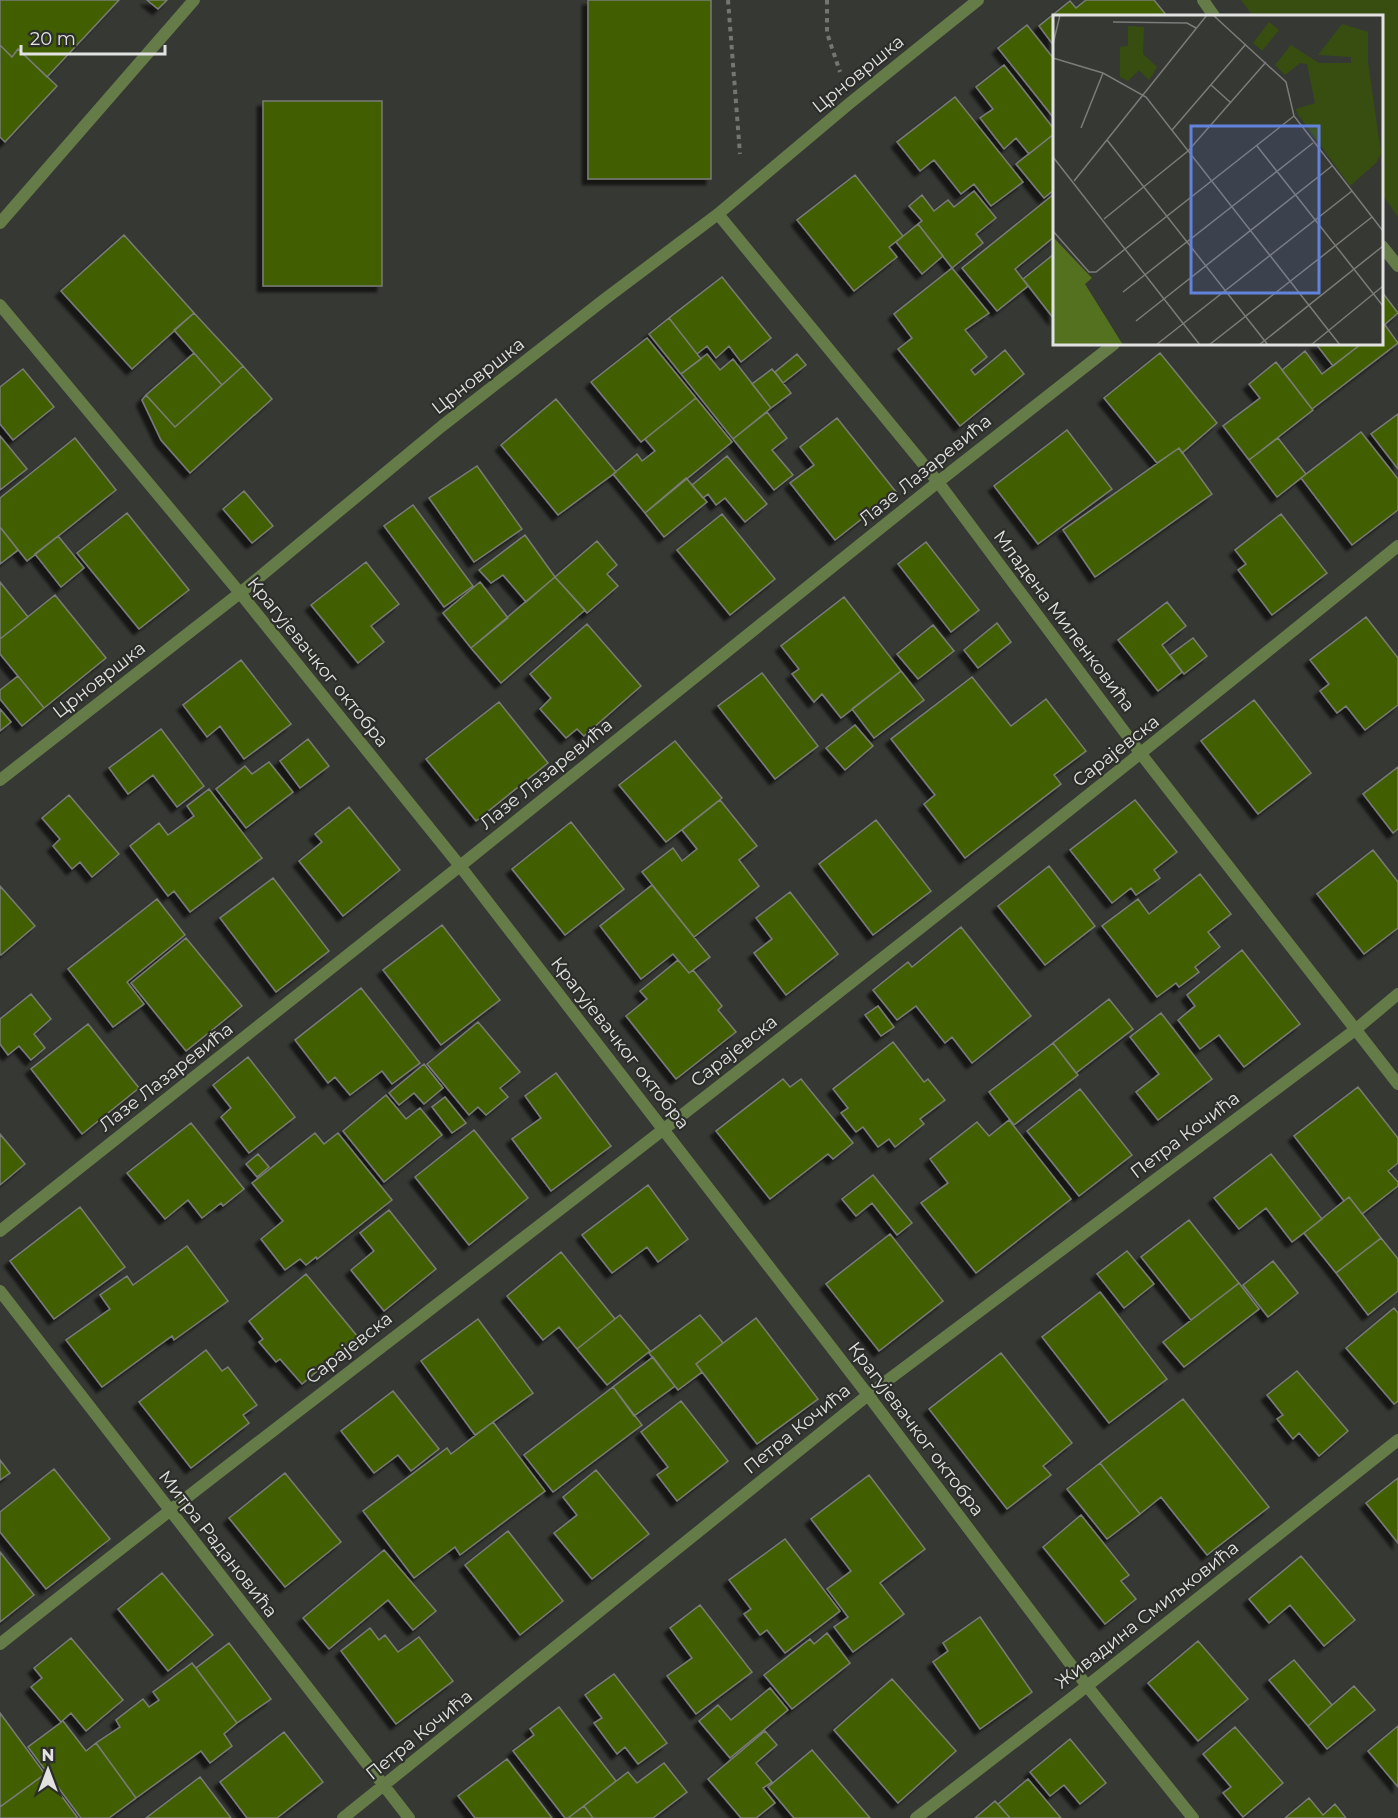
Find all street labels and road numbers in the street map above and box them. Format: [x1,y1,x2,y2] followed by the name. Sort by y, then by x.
[808,30,908,118] street label: Црновршка
[427,333,529,419] street label: Црновршка
[854,410,996,530] street label: Лазе Лазаревића
[989,526,1139,716] street label: Младена Миленковића
[243,573,393,751] street label: Крагујевачког октобра
[48,637,150,723] street label: Црновршка
[1068,710,1164,792] street label: Сарајевска
[475,714,617,834] street label: Лазе Лазаревића
[546,953,694,1133] street label: Крагујевачког октобра
[686,1010,782,1092] street label: Сарајевска
[95,1018,237,1136] street label: Лазе Лазаревића
[1126,1087,1244,1183] street label: Петра Кочића
[301,1307,397,1389] street label: Сарајевска
[843,1338,989,1520] street label: Крагујевачког октобра
[739,1379,855,1479] street label: Петра Кочића
[154,1466,282,1622] street label: Митра Радановића
[1051,1536,1243,1694] street label: Живадина Смиљковића
[361,1685,477,1785] street label: Петра Кочића

